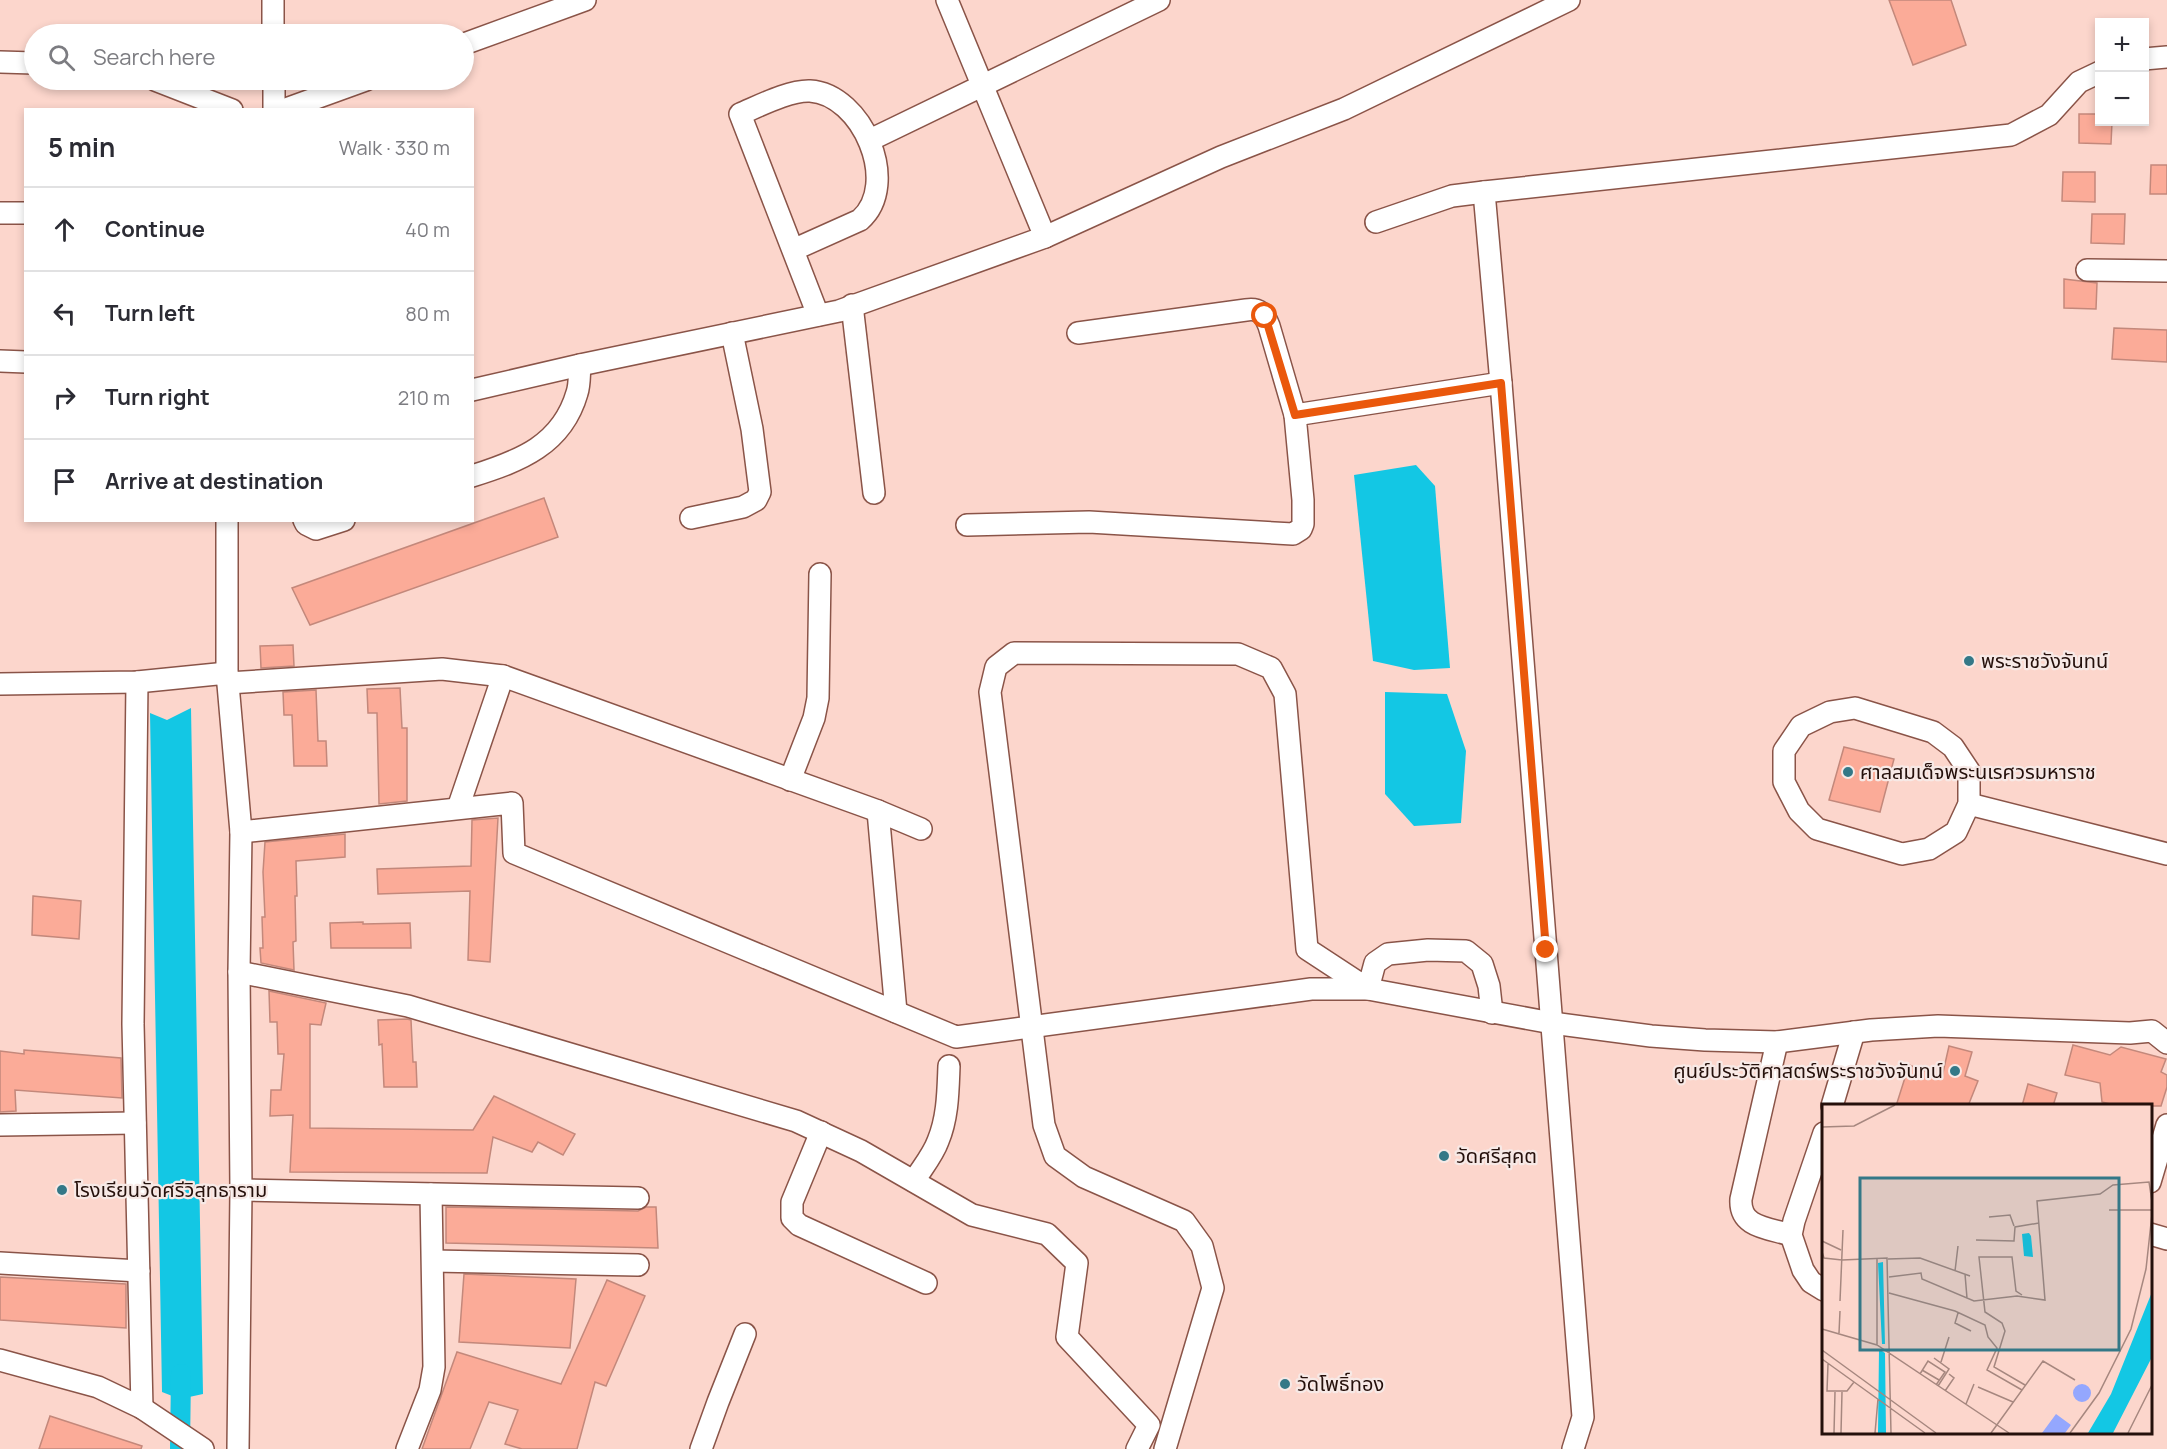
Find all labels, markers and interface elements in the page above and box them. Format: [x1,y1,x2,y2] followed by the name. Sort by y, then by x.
[2095,18,2149,126] map controls
[2095,18,2149,72] button: +
[24,24,474,90] search box
[45,41,78,74] icon: search
[93,42,215,72] text: Search here
[2095,72,2149,126] button: −
[48,129,115,165] text: 5 min
[339,134,450,161] text: Walk · 330 m
[48,213,81,246] icon: ahead
[105,214,205,244] text: Continue
[405,216,450,243] text: 40 m
[48,297,81,330] icon: left
[105,298,195,328] text: Turn left
[405,300,450,327] text: 80 m
[1251,302,1277,328] route start
[48,381,81,414] icon: right
[105,382,210,412] text: Turn right
[398,384,450,411] text: 210 m
[48,465,81,498] icon: arrive
[105,466,323,496] text: Arrive at destination
[1981,647,2108,674] place label: พระราชวังจันทน์
[1962,654,1976,668] marker: พระราชวังจันทน์
[1860,758,2096,785] place label: ศาลสมเด็จพระนเรศวรมหาราช
[1841,765,1855,779] marker: ศาลสมเด็จพระนเรศวรมหาราช
[1532,936,1558,962] route end
[1673,1057,1943,1084] place label: ศูนย์ประวัติศาสตร์พระราชวังจันทน์
[1948,1064,1962,1078] marker: ศูนย์ประวัติศาสตร์พระราชวังจันทน์
[1822,1104,2152,1434] inset map
[1456,1142,1537,1169] place label: วัดศรีสุคต
[1437,1149,1451,1163] marker: วัดศรีสุคต
[74,1176,267,1203] place label: โรงเรียนวัดศรีวิสุทธาราม
[55,1183,69,1197] marker: โรงเรียนวัดศรีวิสุทธาราม
[1297,1370,1384,1397] place label: วัดโพธิ์ทอง
[1278,1377,1292,1391] marker: วัดโพธิ์ทอง

